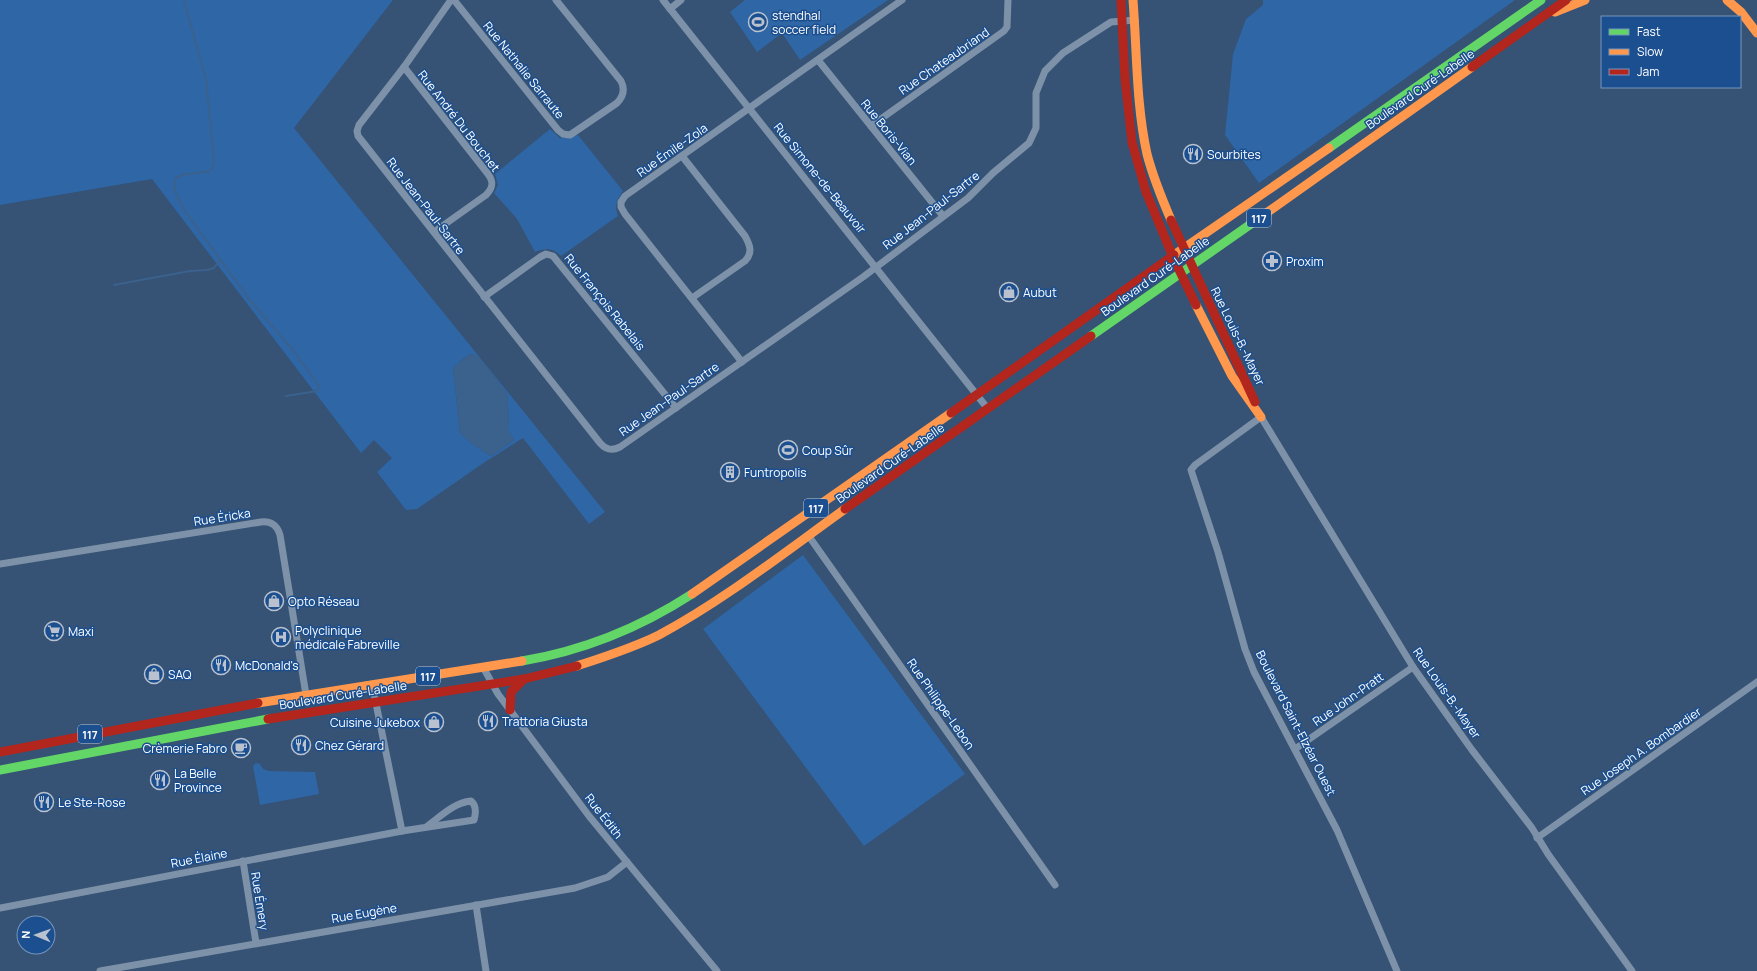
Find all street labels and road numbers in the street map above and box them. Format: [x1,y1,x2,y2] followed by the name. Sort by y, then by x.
[479,18,569,122] street label: Rue Nathalie Sarraute
[895,23,993,99] street label: Rue Chateaubriand
[1362,45,1478,133] street label: Boulevard Curé-Labelle
[414,67,504,175] street label: Rue André Du Bouchet
[857,96,921,168] street label: Rue Boris-Vian
[633,119,711,181] street label: Rue Émile-Zola
[770,119,870,237] street label: Rue Simone-de-Beauvoir
[383,154,469,258] street label: Rue Jean-Paul-Sartre
[879,167,983,253] street label: Rue Jean-Paul-Sartre
[1247,209,1271,227] road number: 117
[1097,232,1213,320] street label: Boulevard Curé-Labelle
[561,250,649,354] street label: Rue François Rabelais
[1207,284,1269,389] street label: Rue Louis-B.-Mayer
[616,358,722,440] street label: Rue Jean-Paul-Sartre
[832,419,948,507] street label: Boulevard Curé-Labelle
[804,499,828,517] road number: 117
[192,504,252,530] street label: Rue Éricka
[1409,644,1485,742] street label: Rue Louis-B.-Mayer
[1252,647,1340,799] street label: Boulevard Saint-Elzéar Ouest
[903,655,979,753] street label: Rue Philippe-Lebon
[416,667,440,685] road number: 117
[1309,668,1387,730] street label: Rue John-Pratt
[278,677,408,713] street label: Boulevard Curé-Labelle
[1577,703,1705,799] street label: Rue Joseph A. Bombardier
[78,725,102,743] road number: 117
[581,790,627,842] street label: Rue Édith
[169,844,229,872] street label: Rue Élaine
[247,871,273,932] street label: Rue Émery
[330,899,398,927] street label: Rue Eugène

